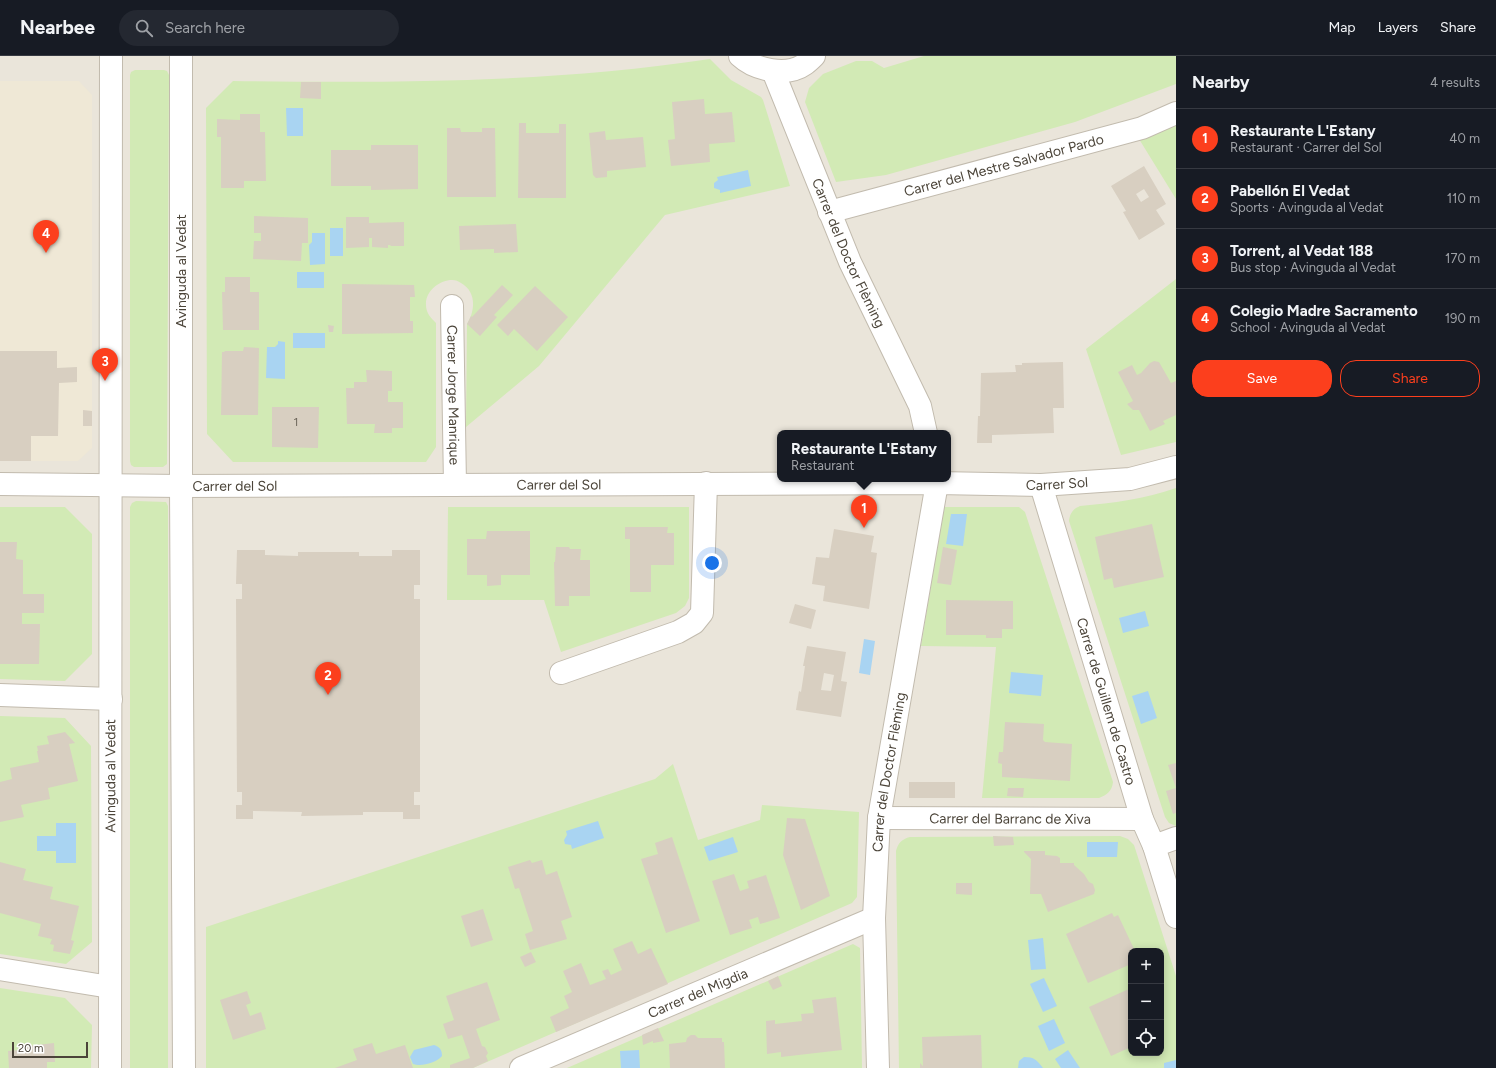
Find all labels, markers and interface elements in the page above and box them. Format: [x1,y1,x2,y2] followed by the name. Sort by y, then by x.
[119,10,399,46] search box
[20,16,95,39] text: Nearbee
[133,17,155,39] icon: search
[165,19,245,37] text: Search here
[1328,19,1356,36] text: Map
[1378,19,1418,36] text: Layers
[1440,19,1476,36] text: Share
[1192,72,1250,92] text: Nearby
[1430,75,1480,90] text: 4 results
[1230,122,1376,140] text: Restaurante L'Estany
[902,130,1106,200] street label: Carrer del Mestre Salvador Pardo
[1202,131,1208,146] text: 1
[1449,131,1480,146] text: 40 m
[1230,140,1382,155] text: Restaurant · Carrer del Sol
[809,176,889,330] street label: Carrer del Doctor Flèming
[1230,182,1350,200] text: Pabellón El Vedat
[1201,191,1209,206] text: 2
[1447,191,1480,206] text: 110 m
[1230,200,1384,215] text: Sports · Avinguda al Vedat
[173,214,190,328] street label: Avinguda al Vedat
[33,220,59,253] pin: 4
[1230,242,1373,260] text: Torrent, al Vedat 188
[1201,251,1209,266] text: 3
[1445,251,1480,266] text: 170 m
[1230,260,1396,275] text: Bus stop · Avinguda al Vedat
[1230,302,1418,320] text: Colegio Madre Sacramento
[1201,311,1209,326] text: 4
[1445,311,1480,326] text: 190 m
[1230,320,1385,335] text: School · Avinguda al Vedat
[444,325,463,466] street label: Carrer Jorge Manrique
[92,348,118,381] pin: 3
[1192,360,1332,397] button: Save
[1340,360,1480,397] button: Share
[294,415,298,429] house number: 1
[777,430,951,482] popup
[791,440,937,458] text: Restaurante L'Estany
[791,458,854,473] text: Restaurant
[1026,473,1089,494] street label: Carrer Sol
[517,476,601,493] street label: Carrer del Sol
[193,477,277,494] street label: Carrer del Sol
[851,495,877,528] pin: 1
[702,553,722,573] your location
[1073,616,1140,787] street label: Carrer de Guillem de Castro
[315,662,341,695] pin: 2
[869,691,909,852] street label: Carrer del Doctor Flèming
[102,719,119,833] street label: Avinguda al Vedat
[929,810,1091,827] street label: Carrer del Barranc de Xiva
[1128,948,1164,1056] map controls
[1128,948,1164,984] button: +
[645,964,750,1022] street label: Carrer del Migdia
[1128,984,1164,1020] button: −
[1128,1020,1164,1056] button: locate
[12,1040,88,1059] scale bar
[18,1042,43,1055] text: 20 m

